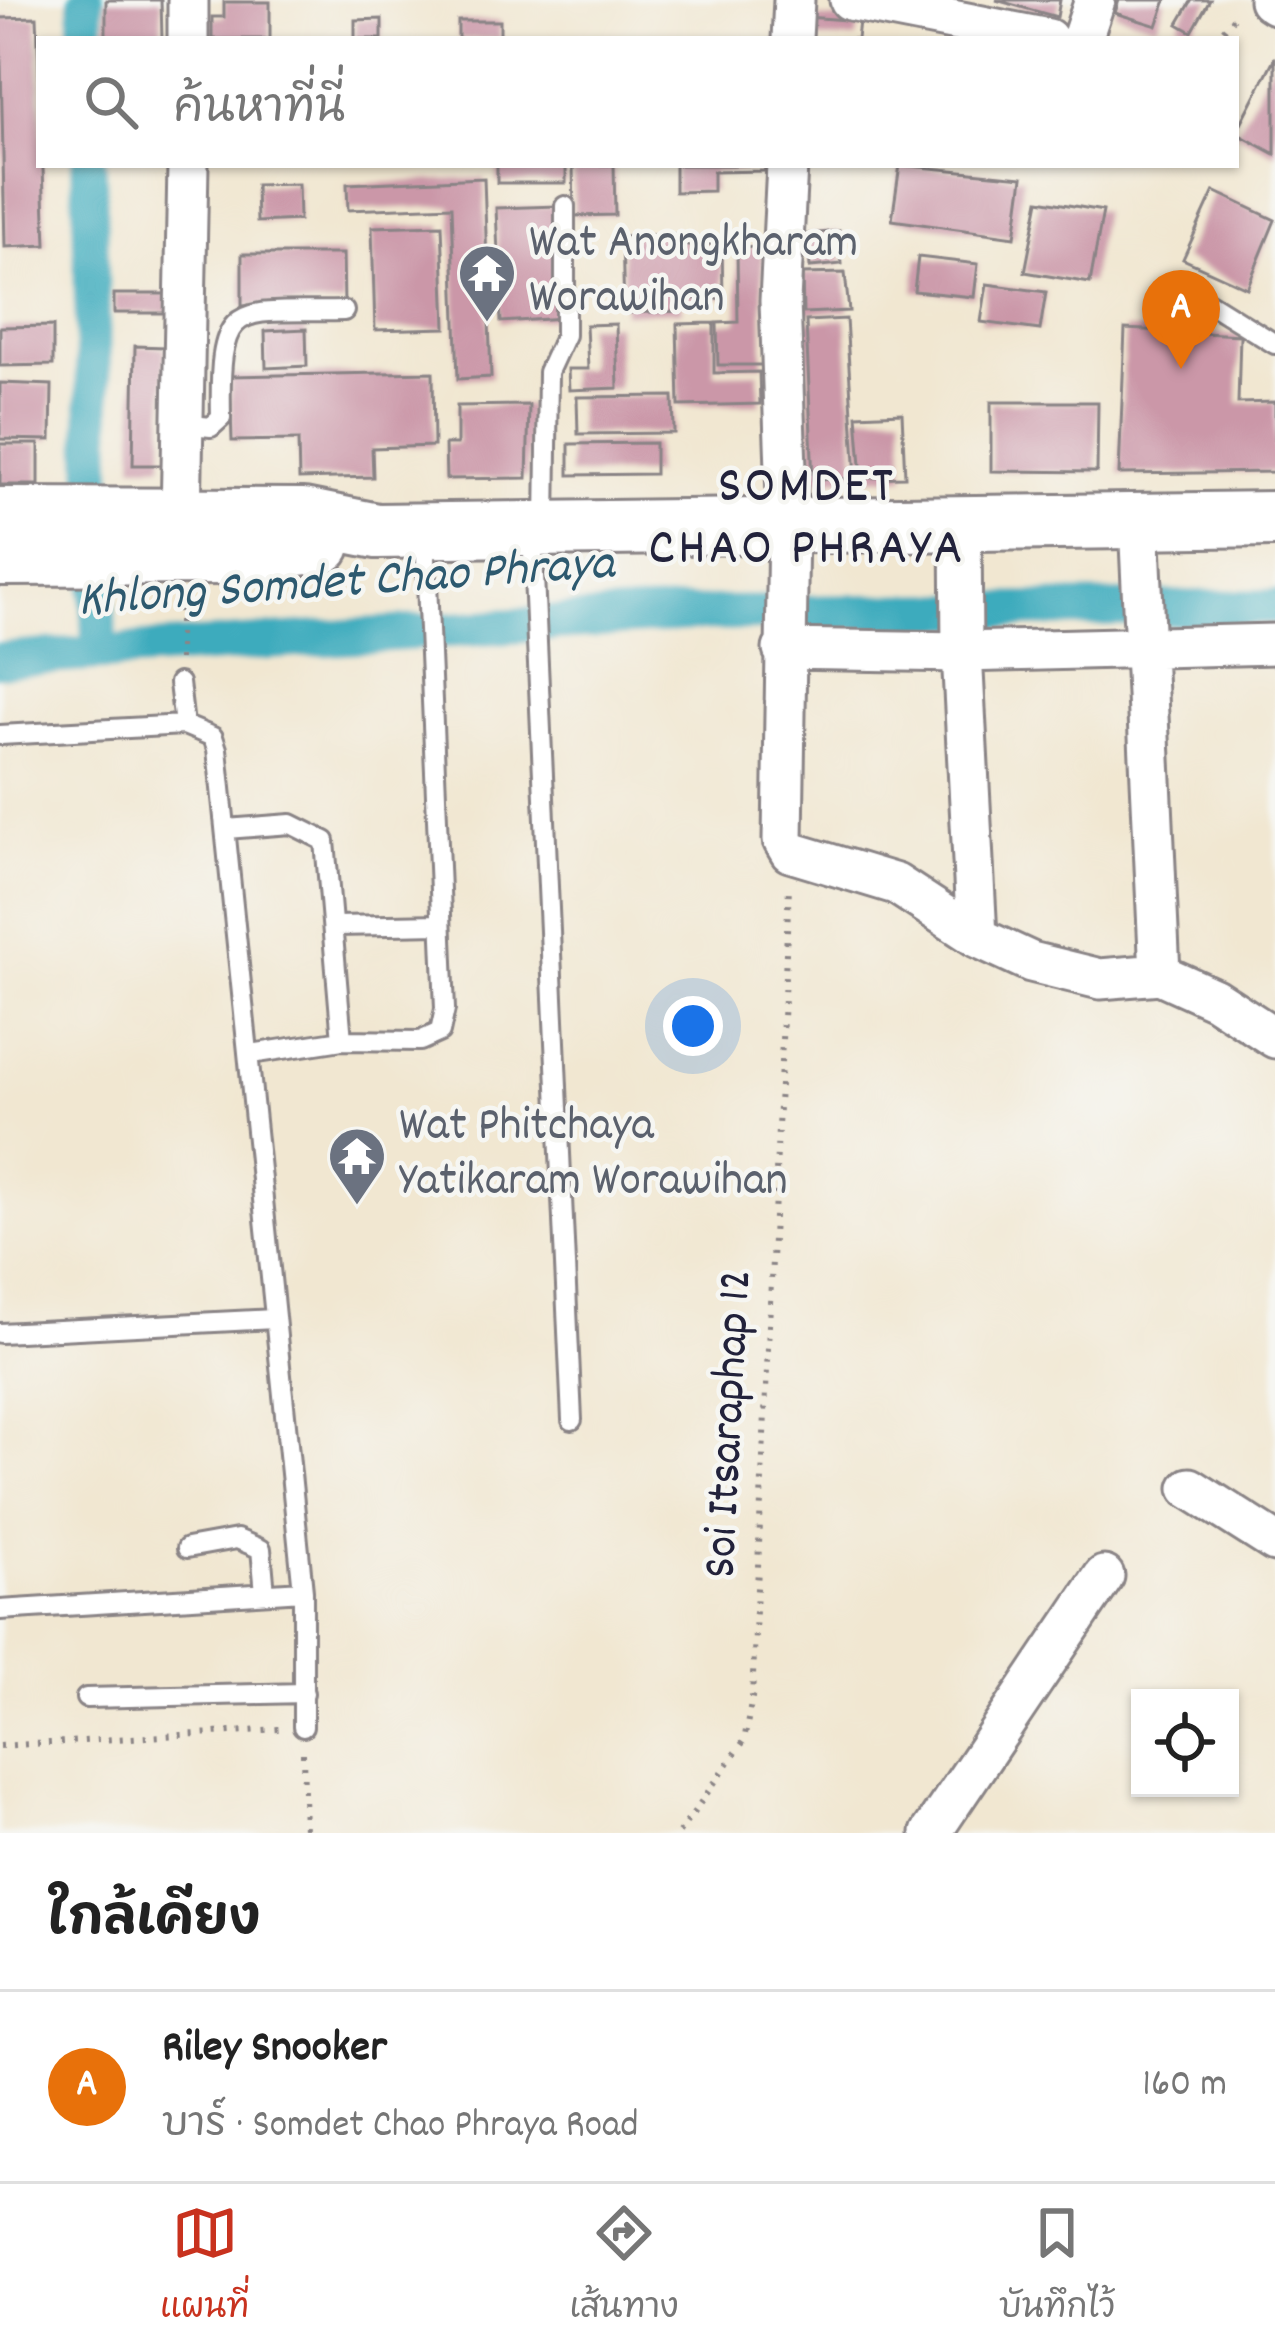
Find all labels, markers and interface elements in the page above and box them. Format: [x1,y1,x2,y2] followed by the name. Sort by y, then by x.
[36,36,1239,168] search box
[78,69,144,135] icon: search
[174,80,345,144] text: ค้นหาที่นี่
[529,211,858,335] place label: Wat Anongkharam Worawihan
[456,242,518,324] temple icon: Wat Anongkharam Worawihan
[1142,270,1220,369] pin: A
[648,451,966,590] district label: SOMDET CHAO PHRAYA
[76,530,619,640] water label: Khlong Somdet Chao Phraya
[663,996,723,1056] your location
[399,1094,788,1218] place label: Wat Phitchaya Yatikaram Worawihan
[326,1125,388,1207] temple icon: Wat Phitchaya Yatikaram Worawihan
[688,1268,774,1580] street label: Soi Itsaraphap 12
[1131,1689,1239,1797] map controls
[1131,1689,1239,1797] button: locate
[48,1887,260,1959] text: ใกล้เคียง
[162,2018,387,2082] text: Riley Snooker
[76,2059,98,2114] text: A
[1142,2059,1227,2114] text: 160 m
[162,2100,639,2155] text: บาร์ · Somdet Chao Phraya Road
[160,2200,249,2334] tab: แผนที่
[569,2200,679,2334] tab: เส้นทาง
[999,2200,1115,2334] tab: บันทึกไว้

